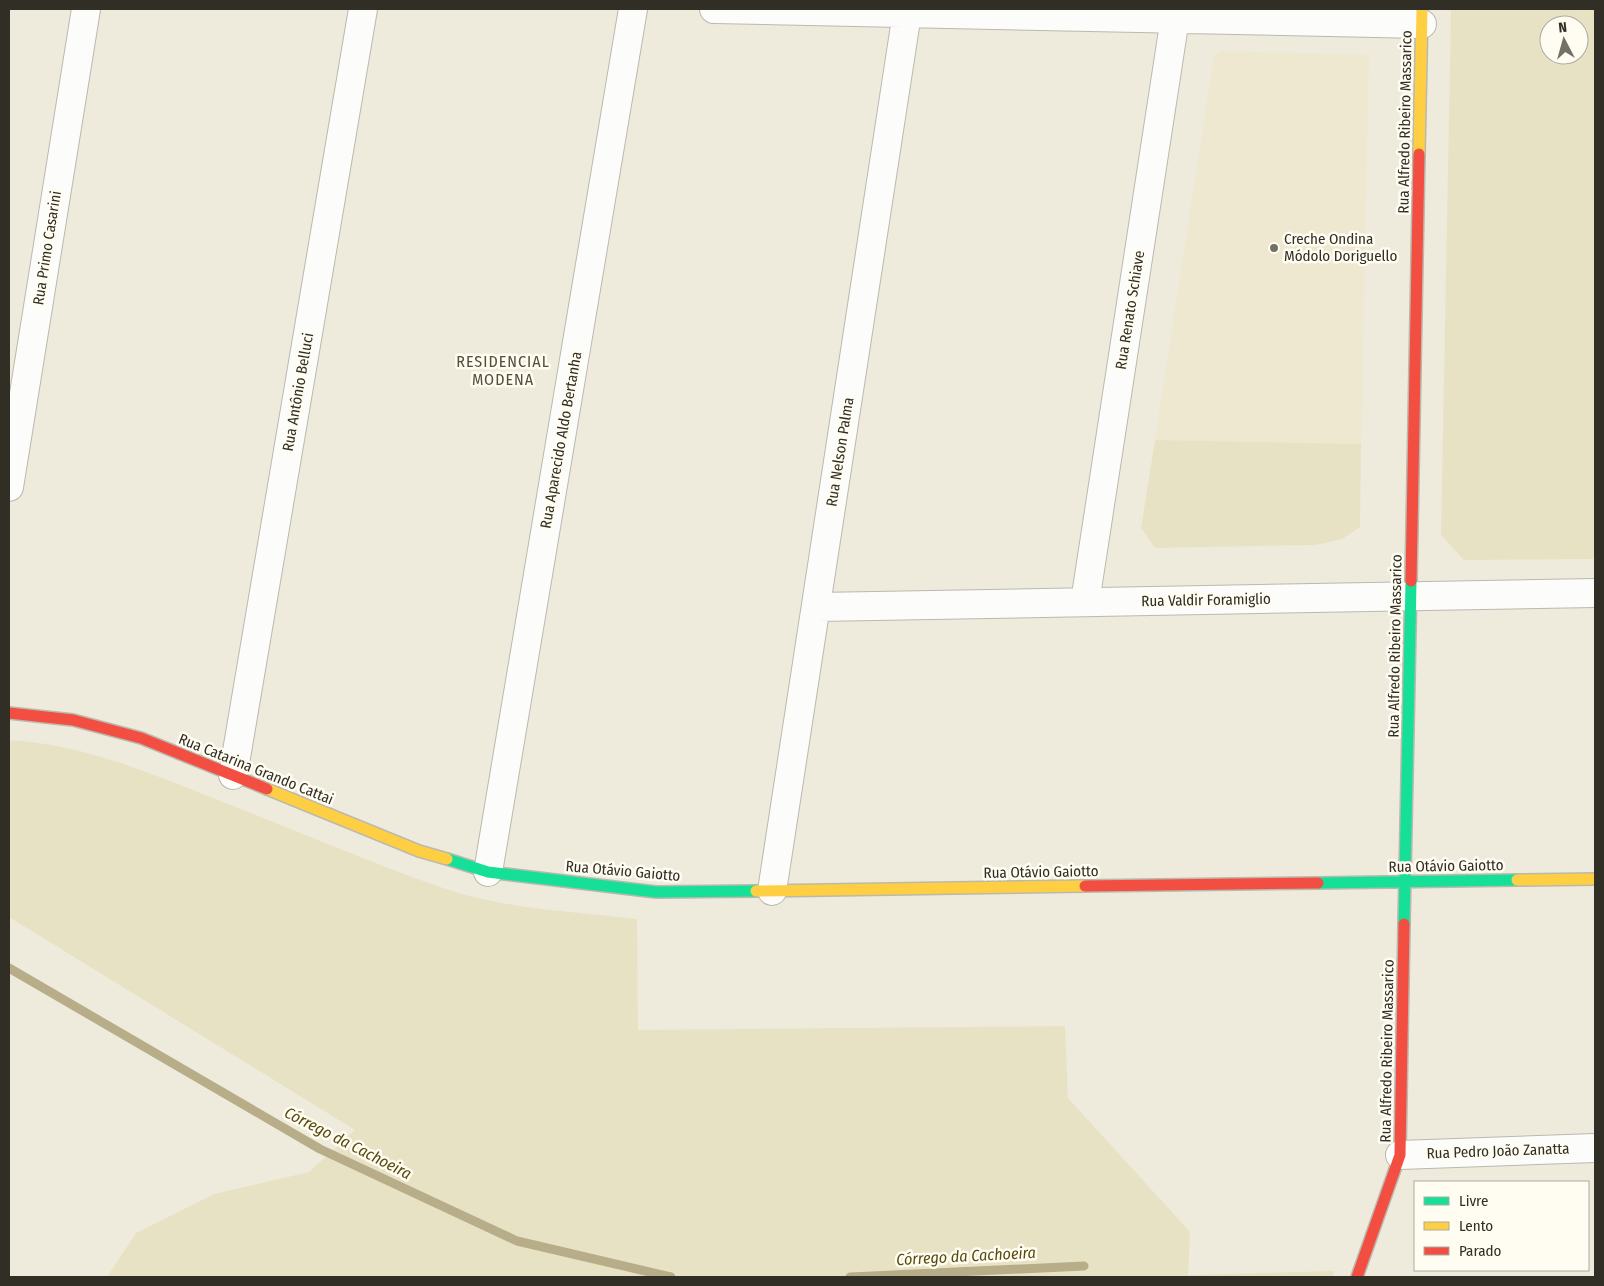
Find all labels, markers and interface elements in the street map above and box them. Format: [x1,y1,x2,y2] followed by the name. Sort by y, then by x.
[1539,15,1589,65] north arrow
[1558,19,1568,36] text: N
[1394,30,1416,214] street label: Rua Alfredo Ribeiro Massarico
[29,190,65,306] street label: Rua Primo Casarini
[1284,230,1397,265] place label: Creche Ondina Módolo Doriguello
[1268,242,1280,254] marker: Creche Ondina Módolo Doriguello
[1112,249,1148,371] street label: Rua Renato Schiave
[279,331,317,453] street label: Rua Antônio Belluci
[537,350,585,530] street label: Rua Aparecido Aldo Bertanha
[456,352,550,389] district label: RESIDENCIAL MODENA
[822,396,858,508] street label: Rua Nelson Palma
[1384,554,1406,738] street label: Rua Alfredo Ribeiro Massarico
[1141,590,1271,610] street label: Rua Valdir Foramiglio
[176,730,336,808] street label: Rua Catarina Grando Cattai
[1388,856,1504,876] street label: Rua Otávio Gaiotto
[565,857,681,885] street label: Rua Otávio Gaiotto
[983,862,1099,882] street label: Rua Otávio Gaiotto
[1376,959,1398,1143] street label: Rua Alfredo Ribeiro Massarico
[281,1103,415,1183] water label: Córrego da Cachoeira
[1426,1140,1570,1162] street label: Rua Pedro João Zanatta
[1414,1181,1589,1271] legend
[1459,1192,1488,1210] text: Livre
[1459,1217,1493,1235] text: Lento
[1459,1242,1502,1260] text: Parado
[896,1243,1036,1269] water label: Córrego da Cachoeira

